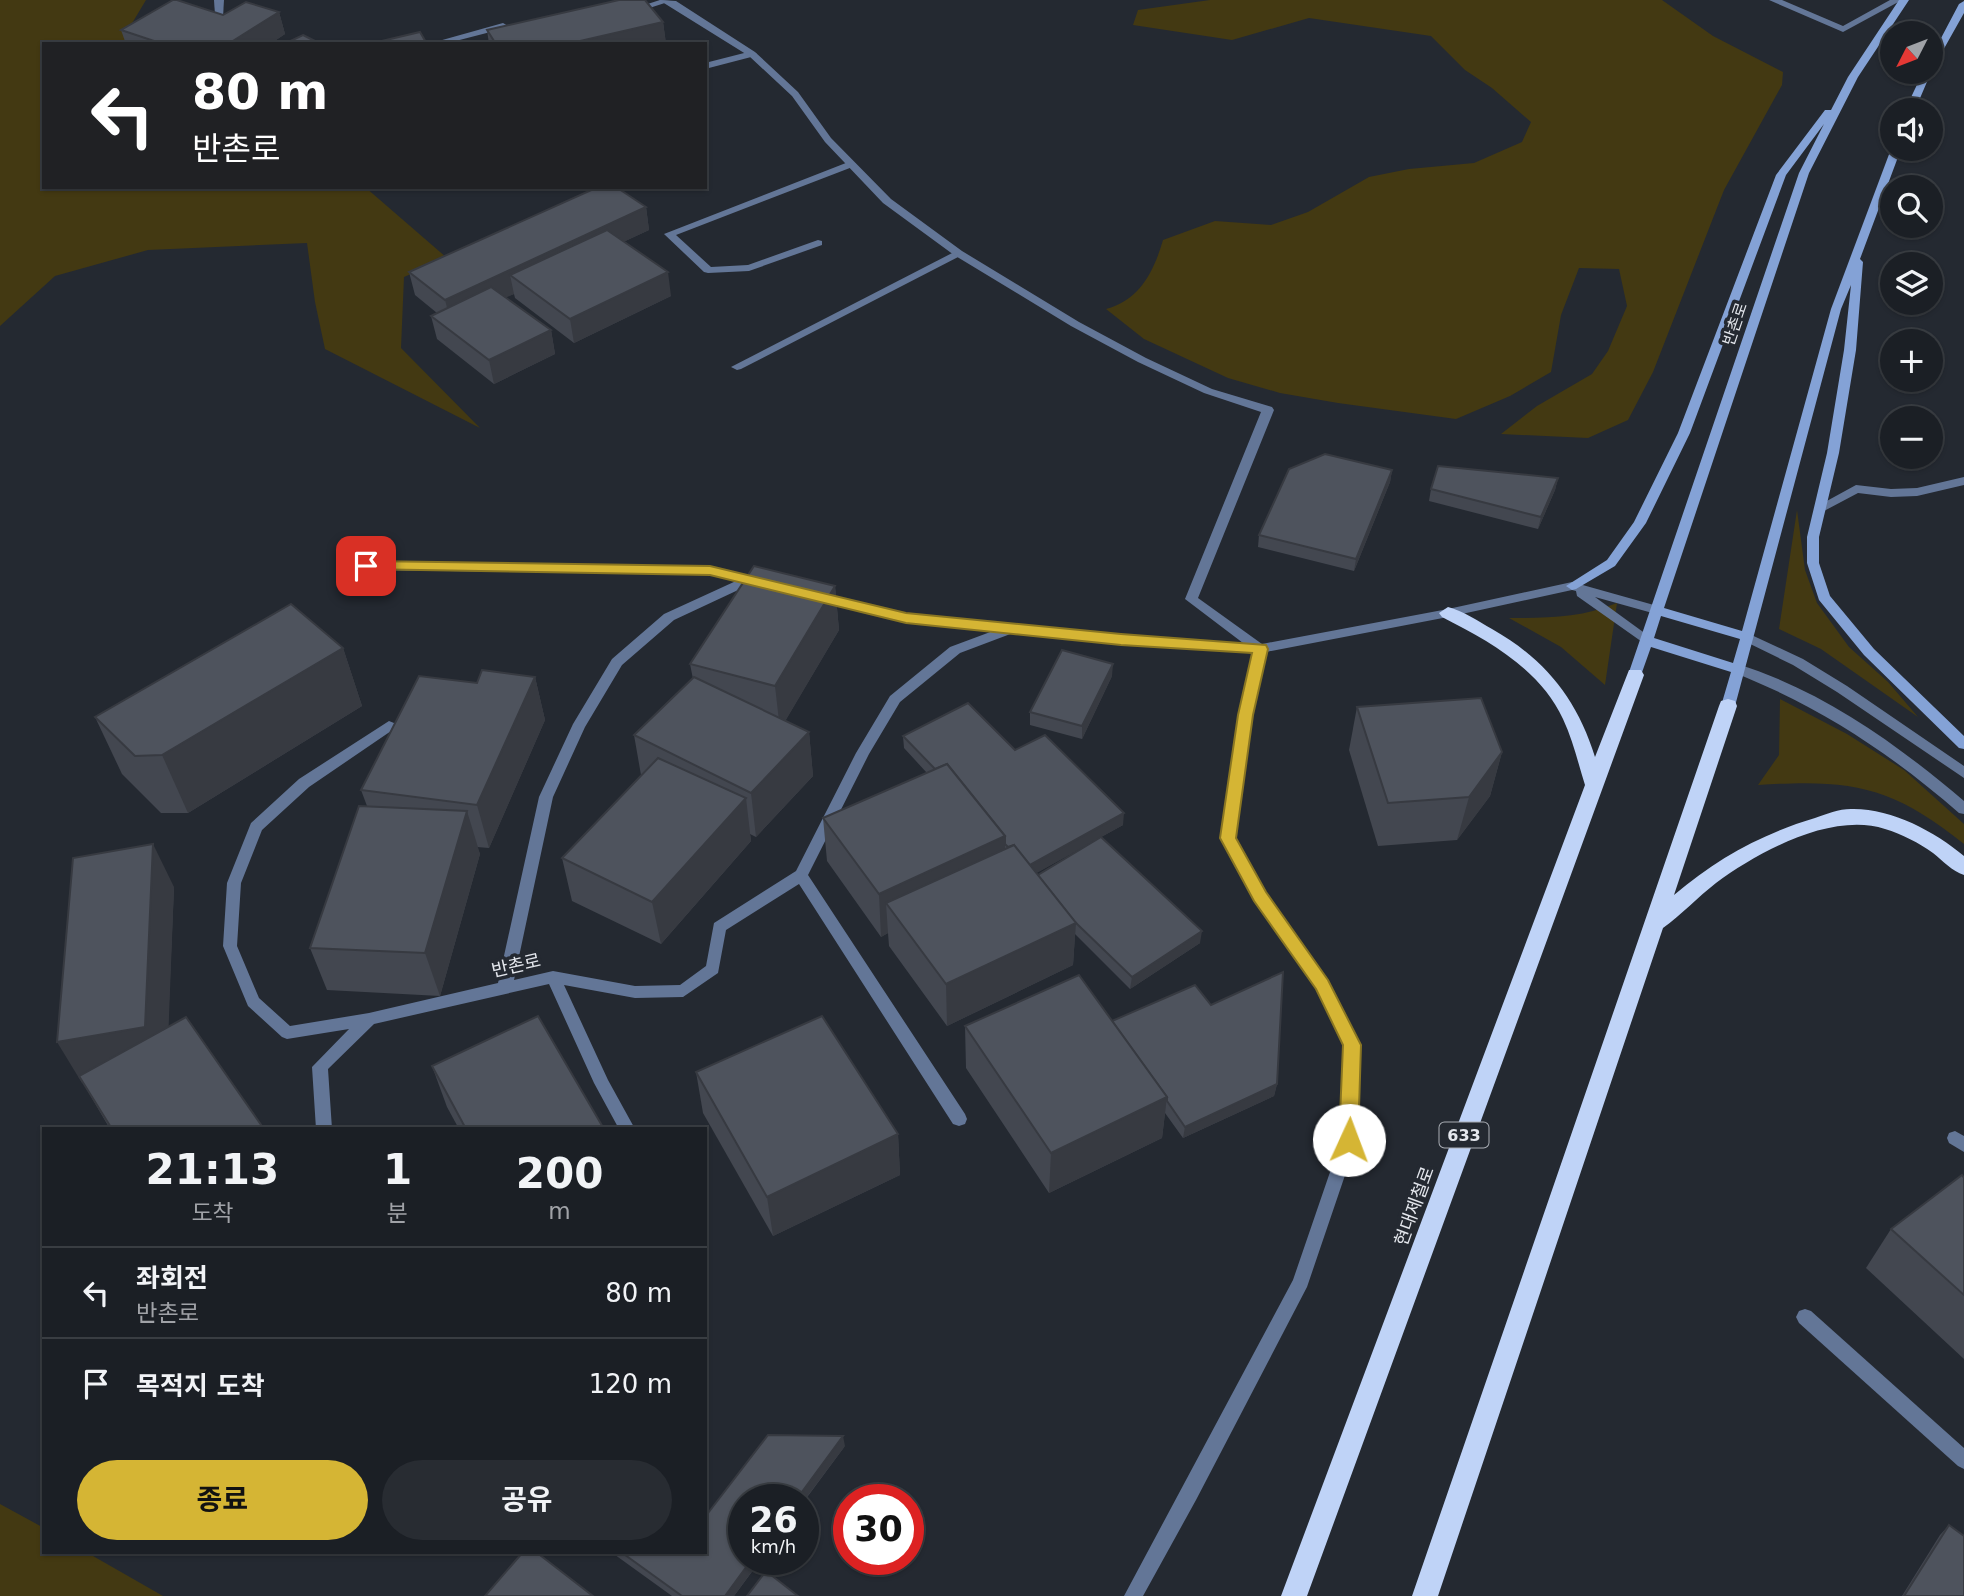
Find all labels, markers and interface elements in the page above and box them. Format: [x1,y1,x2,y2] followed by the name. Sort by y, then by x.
[1880,21,1942,84] north arrow
[1880,21,1943,469] map controls
[192,64,328,121] text: 80 m
[77,70,168,161] icon: left
[1880,98,1943,161] button: sound
[192,130,280,168] text: 반촌로
[1880,175,1943,238] button: search
[1880,252,1943,315] button: layers
[1719,300,1751,348] street label: 반촌로
[1880,329,1943,392] button: +
[1880,406,1943,469] button: −
[336,536,396,596] pin
[347,547,385,585] icon: arrive
[489,949,543,981] street label: 반촌로
[1312,1103,1386,1177] position arrow
[1440,1122,1488,1148] road number: 633
[146,1145,279,1194] text: 21:13
[383,1145,412,1194] text: 1
[516,1149,603,1198] text: 200
[1390,1163,1438,1249] street label: 현대제철로
[548,1198,571,1224] text: m
[191,1200,234,1226] text: 도착
[387,1200,408,1226] text: 분
[136,1263,208,1293] text: 좌회전
[77,1274,115,1312] icon: left
[605,1278,672,1308] text: 80 m
[136,1300,199,1326] text: 반촌로
[77,1365,115,1403] icon: arrive
[589,1369,672,1399] text: 120 m
[136,1371,265,1401] text: 목적지 도착
[77,1460,368,1540] button: 종료
[382,1460,672,1540] button: 공유
[833,1484,924,1575] speed limit sign: 30
[749,1500,798,1540] text: 26
[751,1536,796,1557] text: km/h

